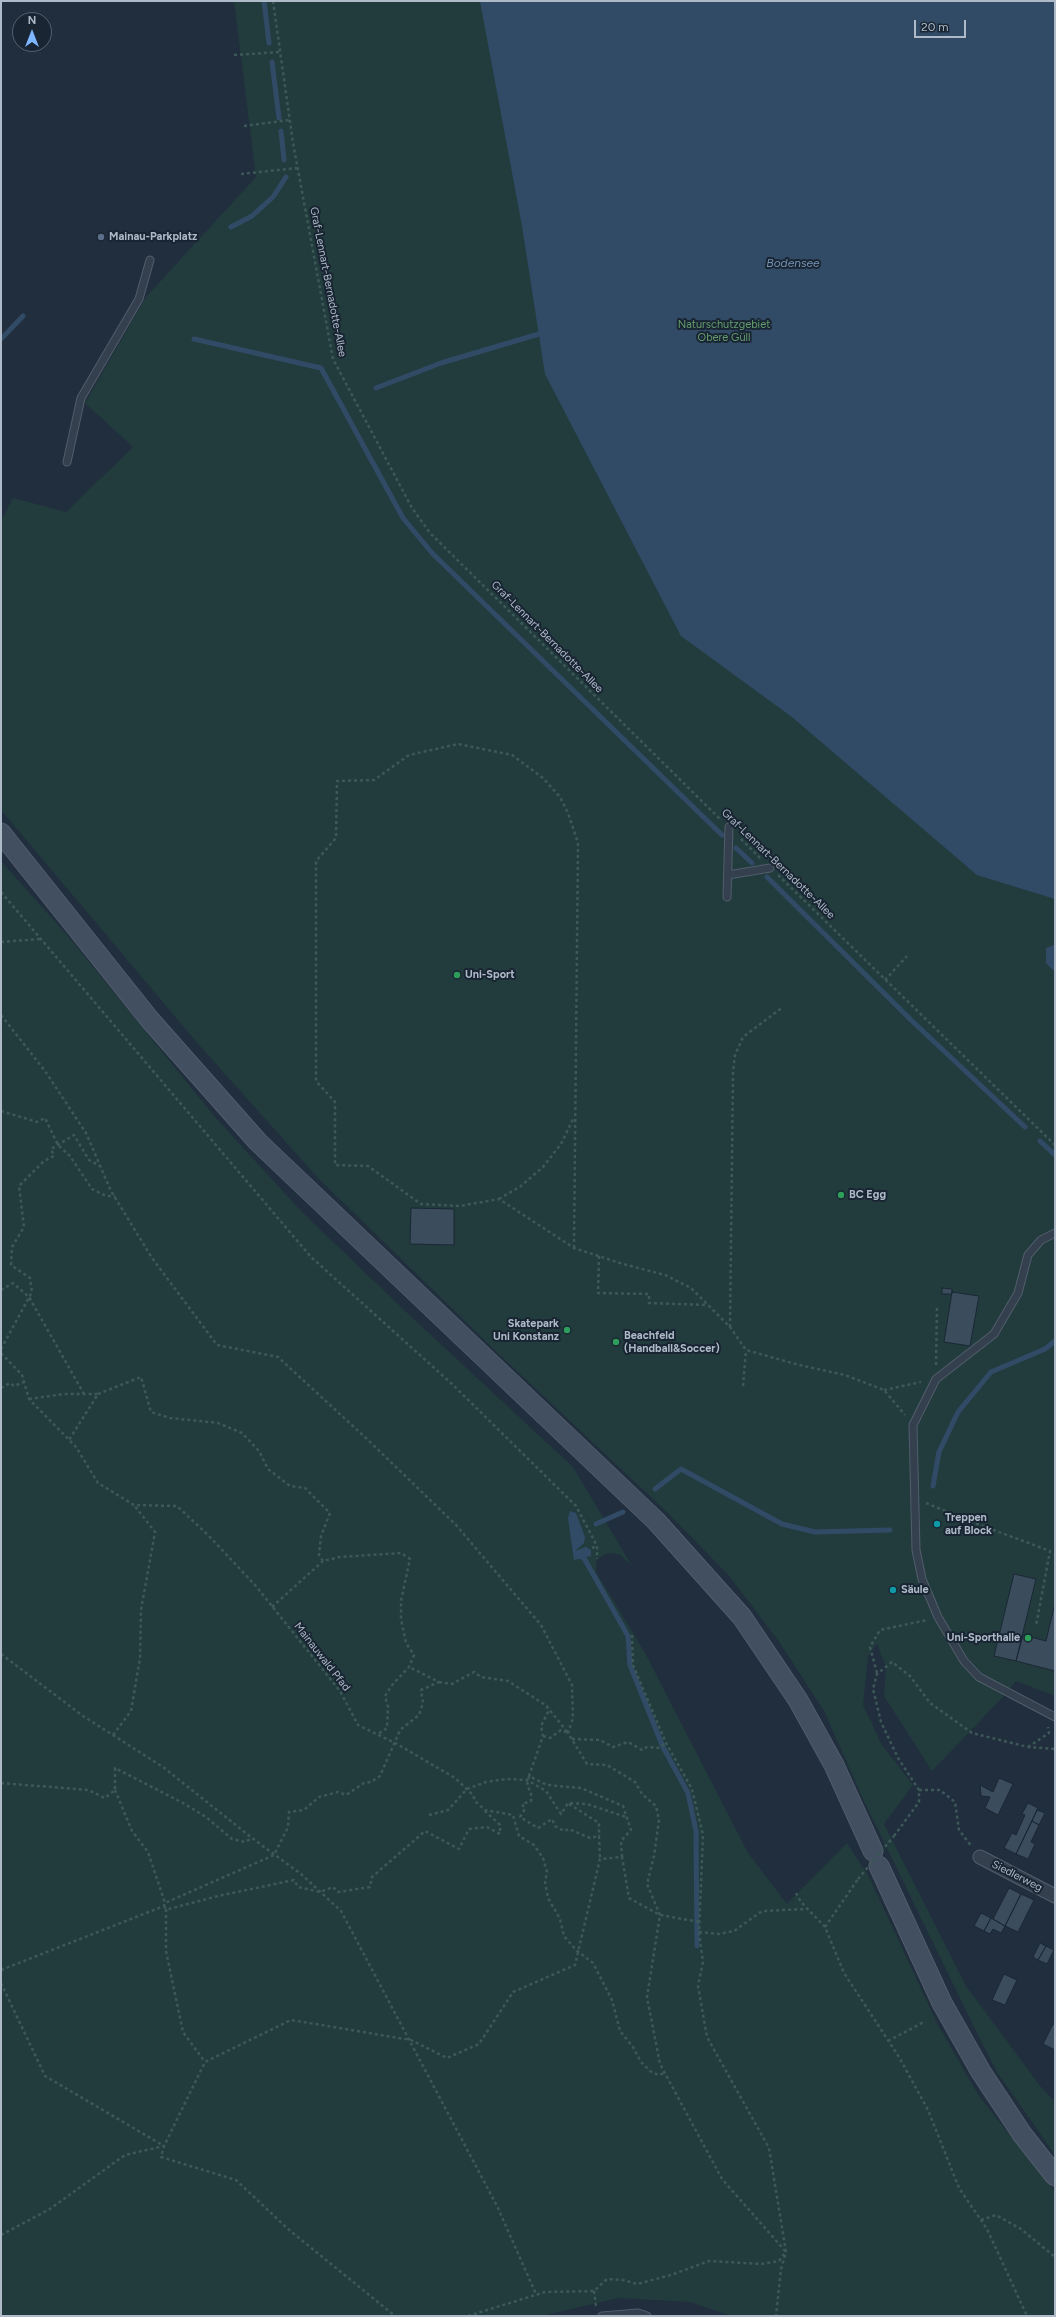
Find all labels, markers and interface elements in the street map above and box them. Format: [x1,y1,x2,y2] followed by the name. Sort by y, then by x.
[12,12,52,52] north arrow
[916,12,968,38] scale bar
[28,14,36,27] text: N
[921,20,949,34] text: 20 m
[307,206,349,358] street label: Graf-Lennart-Bernadotte-Allee
[109,230,197,244] place label: Mainau-Parkplatz
[96,232,106,242] marker: Mainau-Parkplatz
[766,256,820,270] water label: Bodensee
[678,318,770,344] park label: Naturschutzgebiet Obere Güll
[488,578,606,696] street label: Graf-Lennart-Bernadotte-Allee
[719,806,837,922] street label: Graf-Lennart-Bernadotte-Allee
[465,968,515,982] place label: Uni-Sport
[452,970,462,980] marker: Uni-Sport
[849,1188,886,1202] place label: BC Egg
[836,1190,846,1200] marker: BC Egg
[493,1317,559,1343] place label: Skatepark Uni Konstanz
[562,1325,572,1335] marker: Skatepark Uni Konstanz
[624,1329,720,1355] place label: Beachfeld (Handball&Soccer)
[611,1337,621,1347] marker: Beachfeld (Handball&Soccer)
[945,1511,992,1537] place label: Treppen auf Block
[932,1519,942,1529] marker: Treppen auf Block
[901,1583,929,1597] place label: Säule
[888,1585,898,1595] marker: Säule
[291,1620,353,1694] street label: Mainauwald Pfad
[947,1631,1020,1645] place label: Uni-Sporthalle
[1023,1633,1033,1643] marker: Uni-Sporthalle
[990,1858,1044,1894] street label: Siedlerweg

